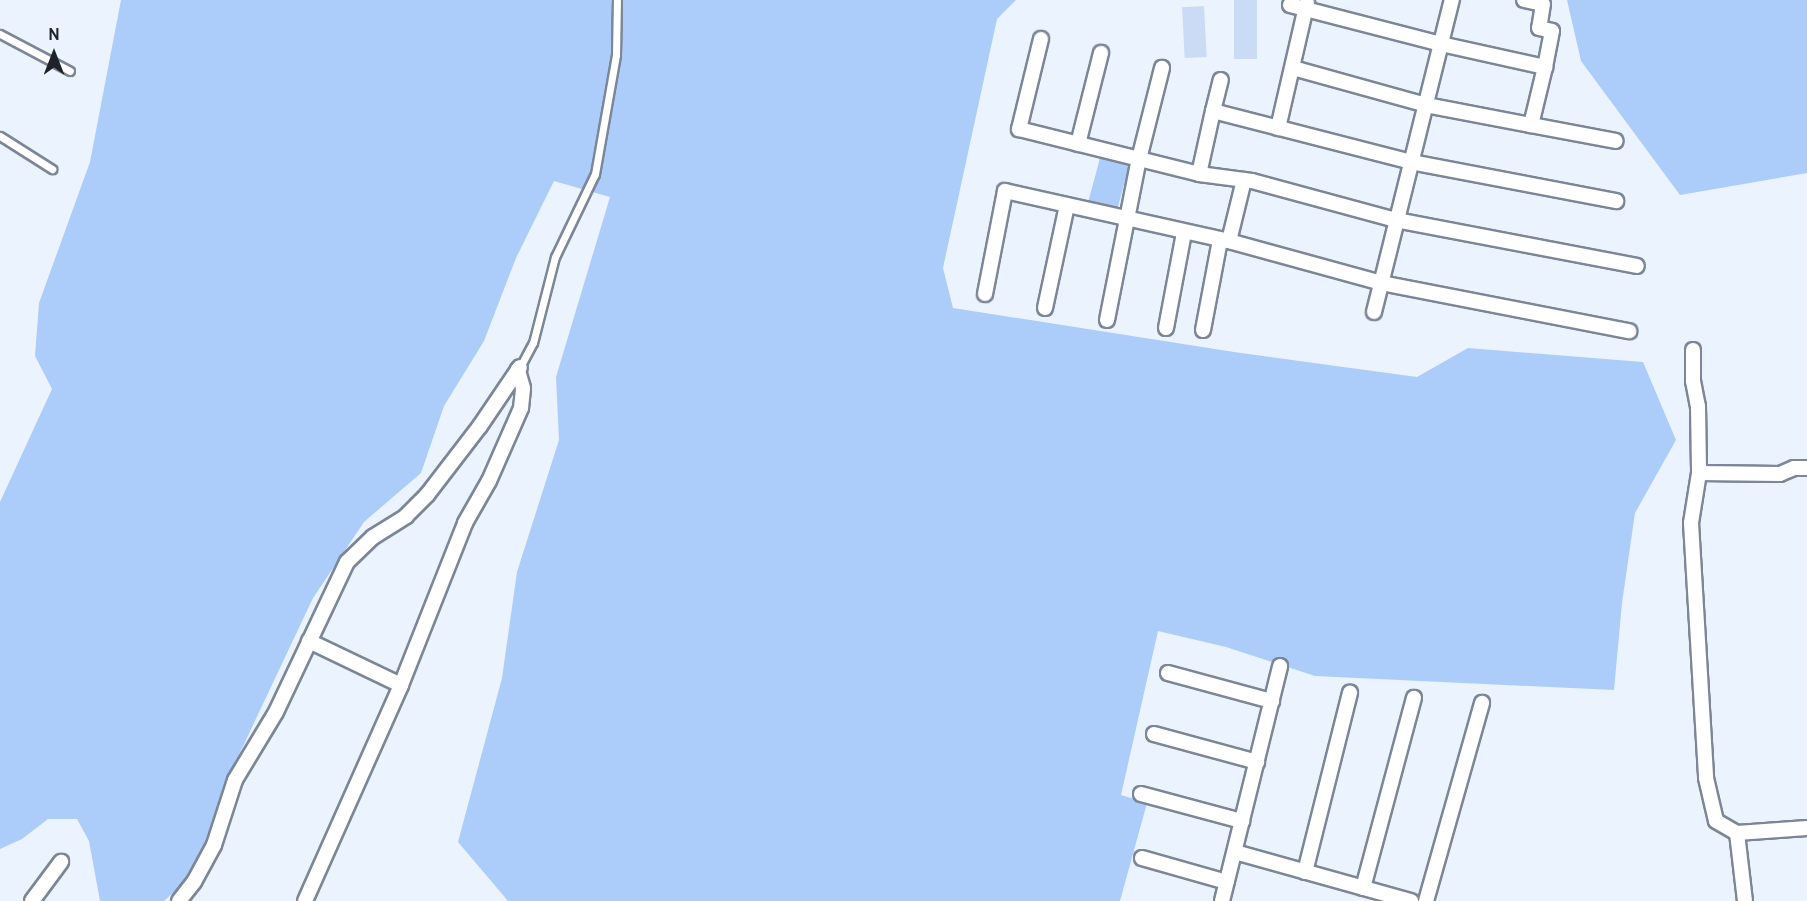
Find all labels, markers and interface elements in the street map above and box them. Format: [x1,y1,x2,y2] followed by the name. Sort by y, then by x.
[24,24,84,84] north arrow
[48,26,60,46] text: N

